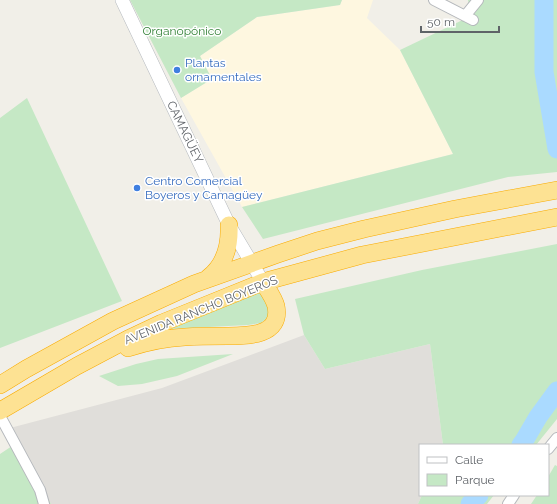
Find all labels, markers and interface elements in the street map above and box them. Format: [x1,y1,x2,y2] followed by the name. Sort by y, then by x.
[421,8,499,34] scale bar
[427,15,455,29] text: 50 m
[143,24,221,38] park label: Organopónico
[185,56,262,84] place label: Plantas ornamentales
[172,65,182,75] marker: Plantas ornamentales
[164,99,206,165] street label: CAMAGÜEY
[145,174,263,202] place label: Centro Comercial Boyeros y Camagüey
[132,183,142,193] marker: Centro Comercial Boyeros y Camagüey
[122,273,280,347] street label: AVENIDA RANCHO BOYEROS
[419,444,549,496] legend
[455,453,483,467] text: Calle
[455,473,495,487] text: Parque

